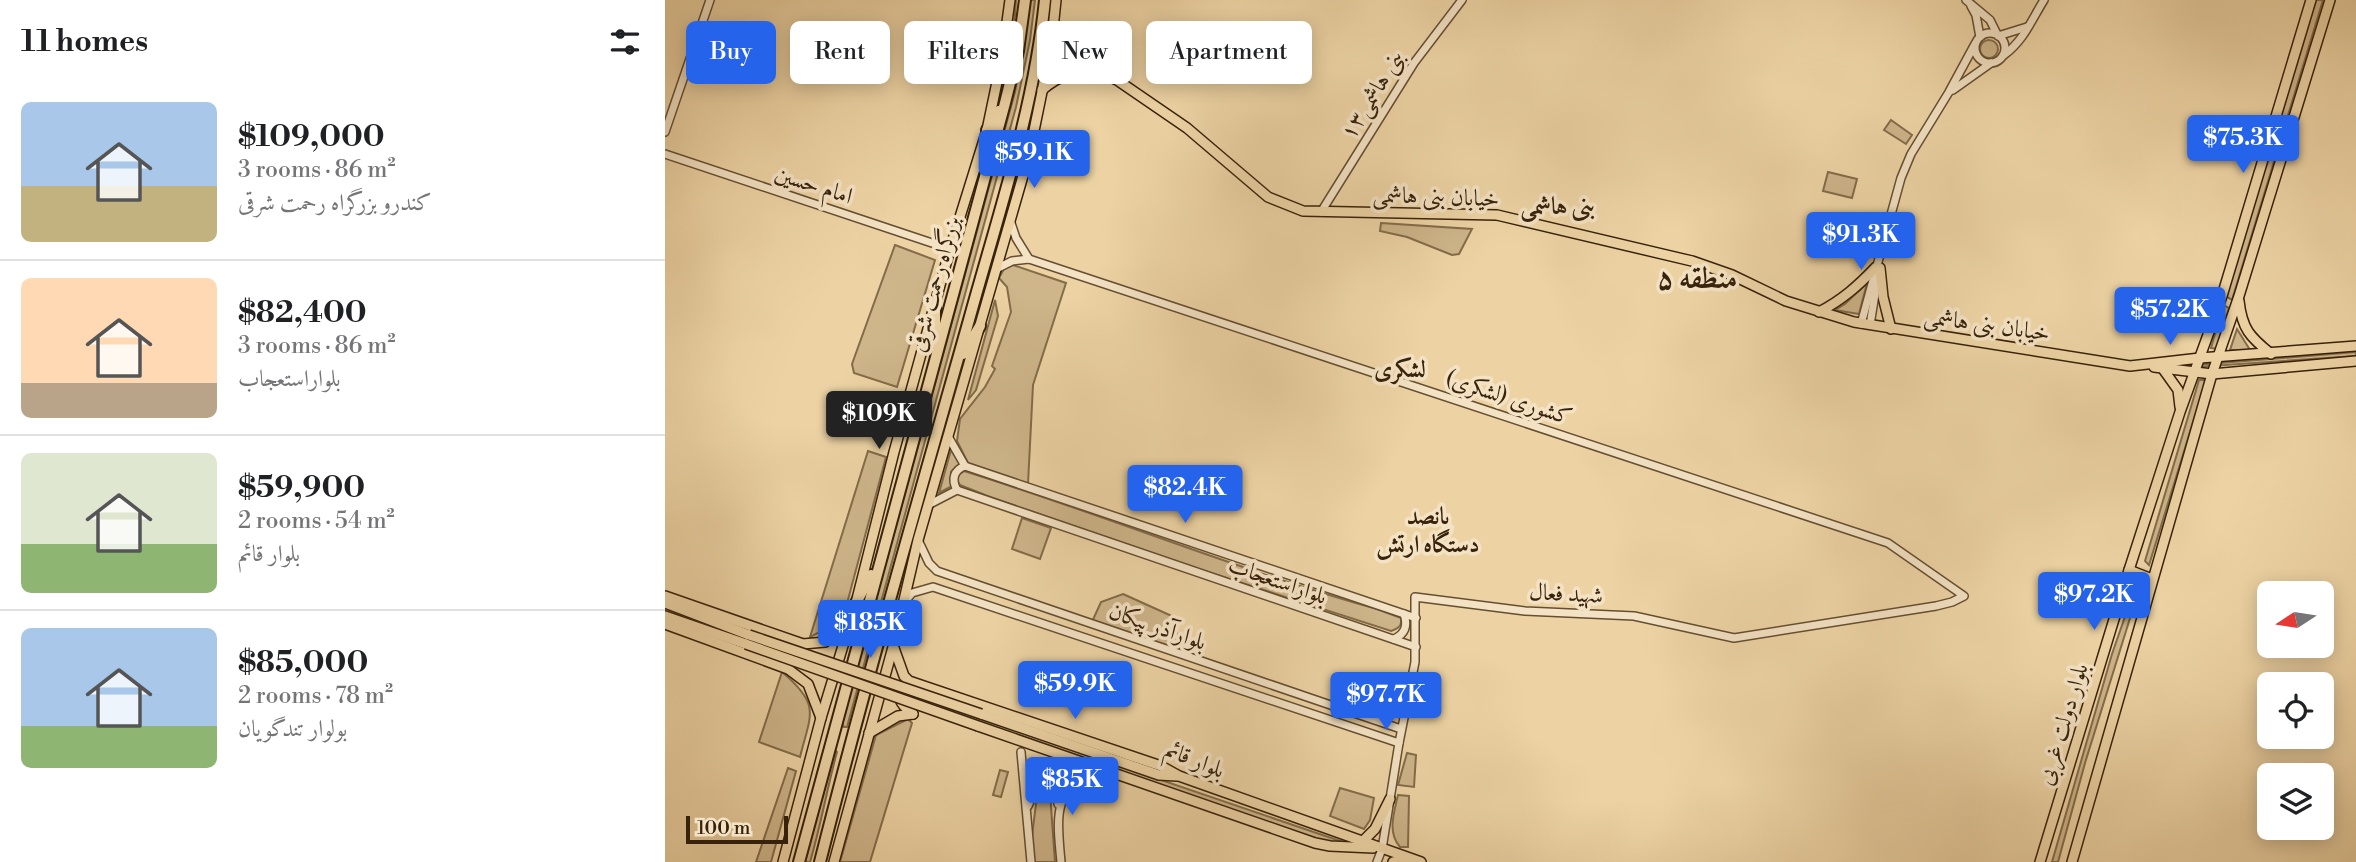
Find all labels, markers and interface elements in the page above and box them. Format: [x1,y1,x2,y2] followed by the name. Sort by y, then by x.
[686,21,776,84] chip: Buy
[790,21,890,84] chip: Rent
[904,21,1023,84] chip: Filters
[1037,21,1132,84] chip: New
[1146,21,1312,84] chip: Apartment
[21,23,148,61] text: 11 homes
[606,23,644,61] icon: filters
[1334,45,1412,145] street label: بنی هاشمی۱۳
[2186,116,2300,175] pin: $75.3K
[238,118,385,156] text: $109,000
[2203,124,2283,152] text: $75.3K
[77,130,161,214] icon: home
[977,130,1091,190] pin: $59.1K
[995,139,1073,167] text: $59.1K
[238,156,395,184] text: 3 rooms · 86 m²
[770,159,856,215] street label: امام حسین
[1372,181,1500,214] street label: خیابان بنی هاشمی
[238,189,432,217] text: کندرو بزرگراه رحمت شرقی
[1520,192,1596,222] district label: بنی هاشمی
[1804,212,1918,272] pin: $91.3K
[902,213,967,355] street label: بزرگراه رحمت شرقی
[1822,221,1900,249] text: $91.3K
[1657,260,1737,298] district label: منطقه ۵
[2113,288,2227,347] pin: $57.2K
[238,294,367,332] text: $82,400
[2131,296,2209,324] text: $57.2K
[1922,302,2052,349] street label: خیابان بنی هاشمی
[77,306,161,390] icon: home
[238,332,395,360] text: 3 rooms · 86 m²
[1374,355,1426,385] district label: لشکری
[1442,364,1576,432] street label: کشوری (لشکری)
[238,365,341,393] text: بلواراستعجاب
[830,392,928,451] pin: $109K
[842,400,916,428] text: $109K
[1128,466,1242,525] pin: $82.4K
[238,469,365,507] text: $59,900
[1143,474,1227,502] text: $82.4K
[77,481,161,565] icon: home
[1376,502,1480,560] district label: پانصد دستگاه ارتش
[238,507,395,535] text: 2 rooms · 54 m²
[238,540,300,568] text: بلوار قائم
[1225,551,1331,611] street label: بلواراستعجاب
[2037,572,2151,632] pin: $97.2K
[1528,578,1604,610] street label: شهید فعال
[2054,581,2134,609] text: $97.2K
[2257,581,2335,658] north arrow
[2257,581,2334,840] map controls
[1105,597,1210,659] street label: بلوارآذر پیکان
[821,600,919,660] pin: $185K
[834,609,906,637] text: $185K
[238,644,368,682] text: $85,000
[77,656,161,740] icon: home
[2031,660,2096,789] street label: بلوار دولت غربی
[1018,662,1132,721] pin: $59.9K
[1034,670,1116,698] text: $59.9K
[1329,672,1443,732] pin: $97.7K
[2257,672,2334,749] button: locate
[1346,681,1426,709] text: $97.7K
[238,682,393,710] text: 2 rooms · 78 m²
[238,715,347,743] text: بولوار تندگویان
[1159,735,1229,789] street label: بلوار قائم
[1031,758,1113,817] pin: $85K
[2257,763,2334,840] button: layers
[1041,766,1103,794] text: $85K
[686,813,787,845] scale bar
[697,816,750,840] text: 100 m

